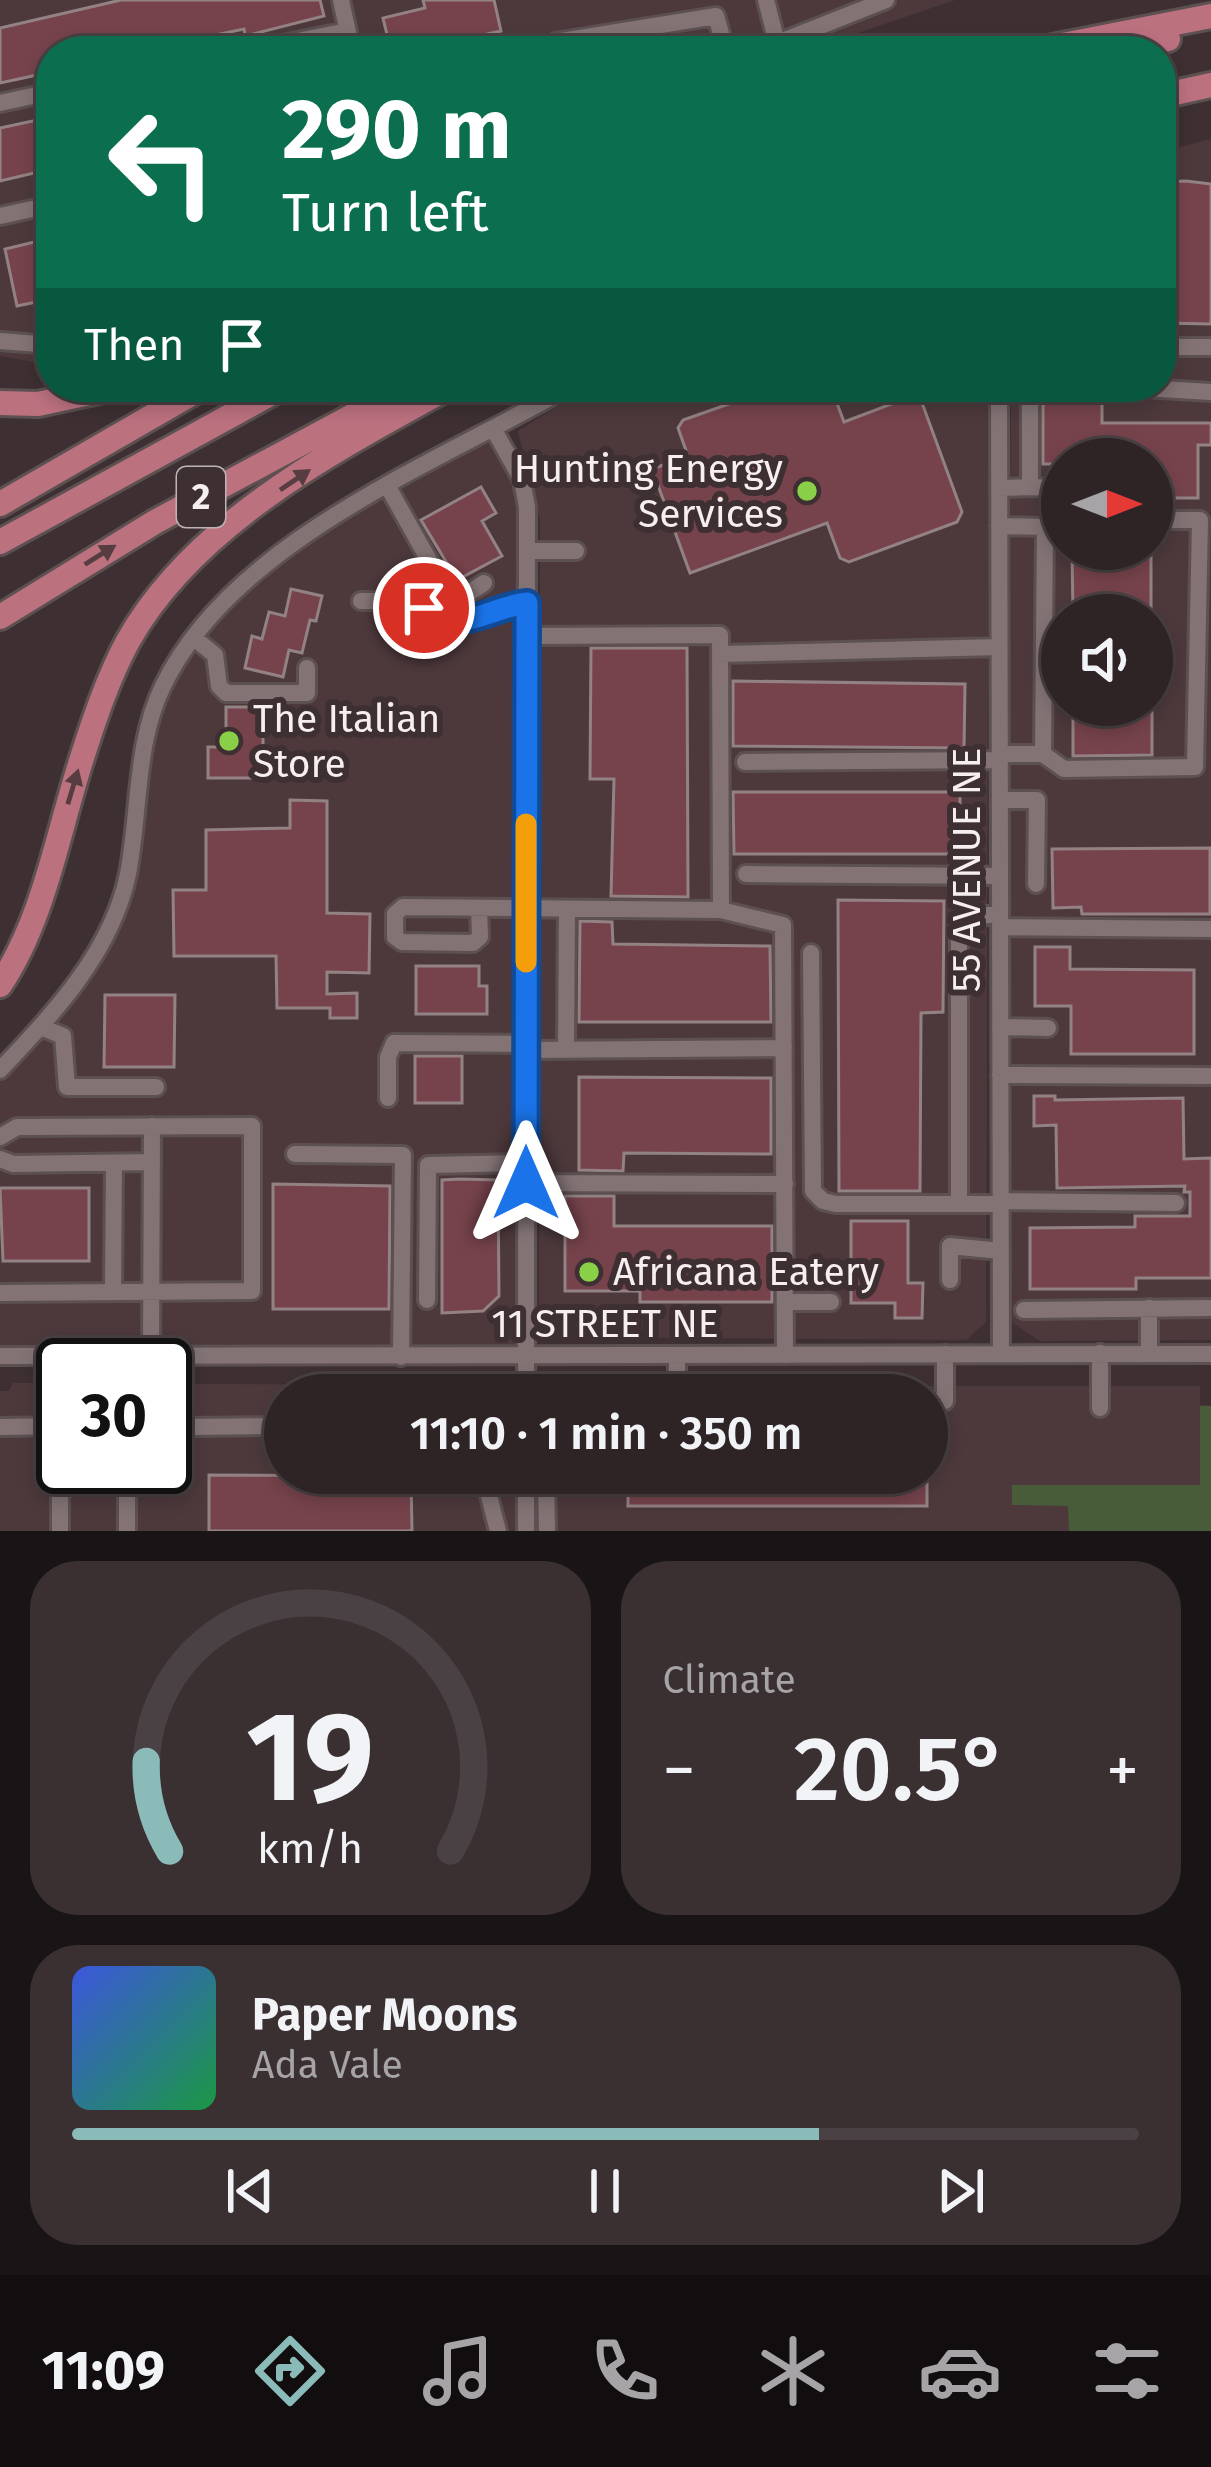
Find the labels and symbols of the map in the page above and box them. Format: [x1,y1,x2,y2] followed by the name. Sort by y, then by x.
[1041,438,1173,570] north arrow
[514,446,783,537] place label: Hunting Energy Services
[177,467,225,527] road number: 2
[279,470,312,492] one-way arrow
[794,478,820,504] marker: Hunting Energy Services
[83,545,117,566] one-way arrow
[373,557,475,659] pin
[253,696,440,787] place label: The Italian Store
[216,728,242,754] marker: The Italian Store
[944,748,990,992] street label: 55 AVENUE NE
[65,768,83,805] one-way arrow
[463,1120,589,1246] position arrow
[613,1249,879,1295] place label: Africana Eatery
[576,1259,602,1285] marker: Africana Eatery
[491,1301,719,1347] street label: 11 STREET NE
[36,1338,192,1494] speed limit sign: 30

